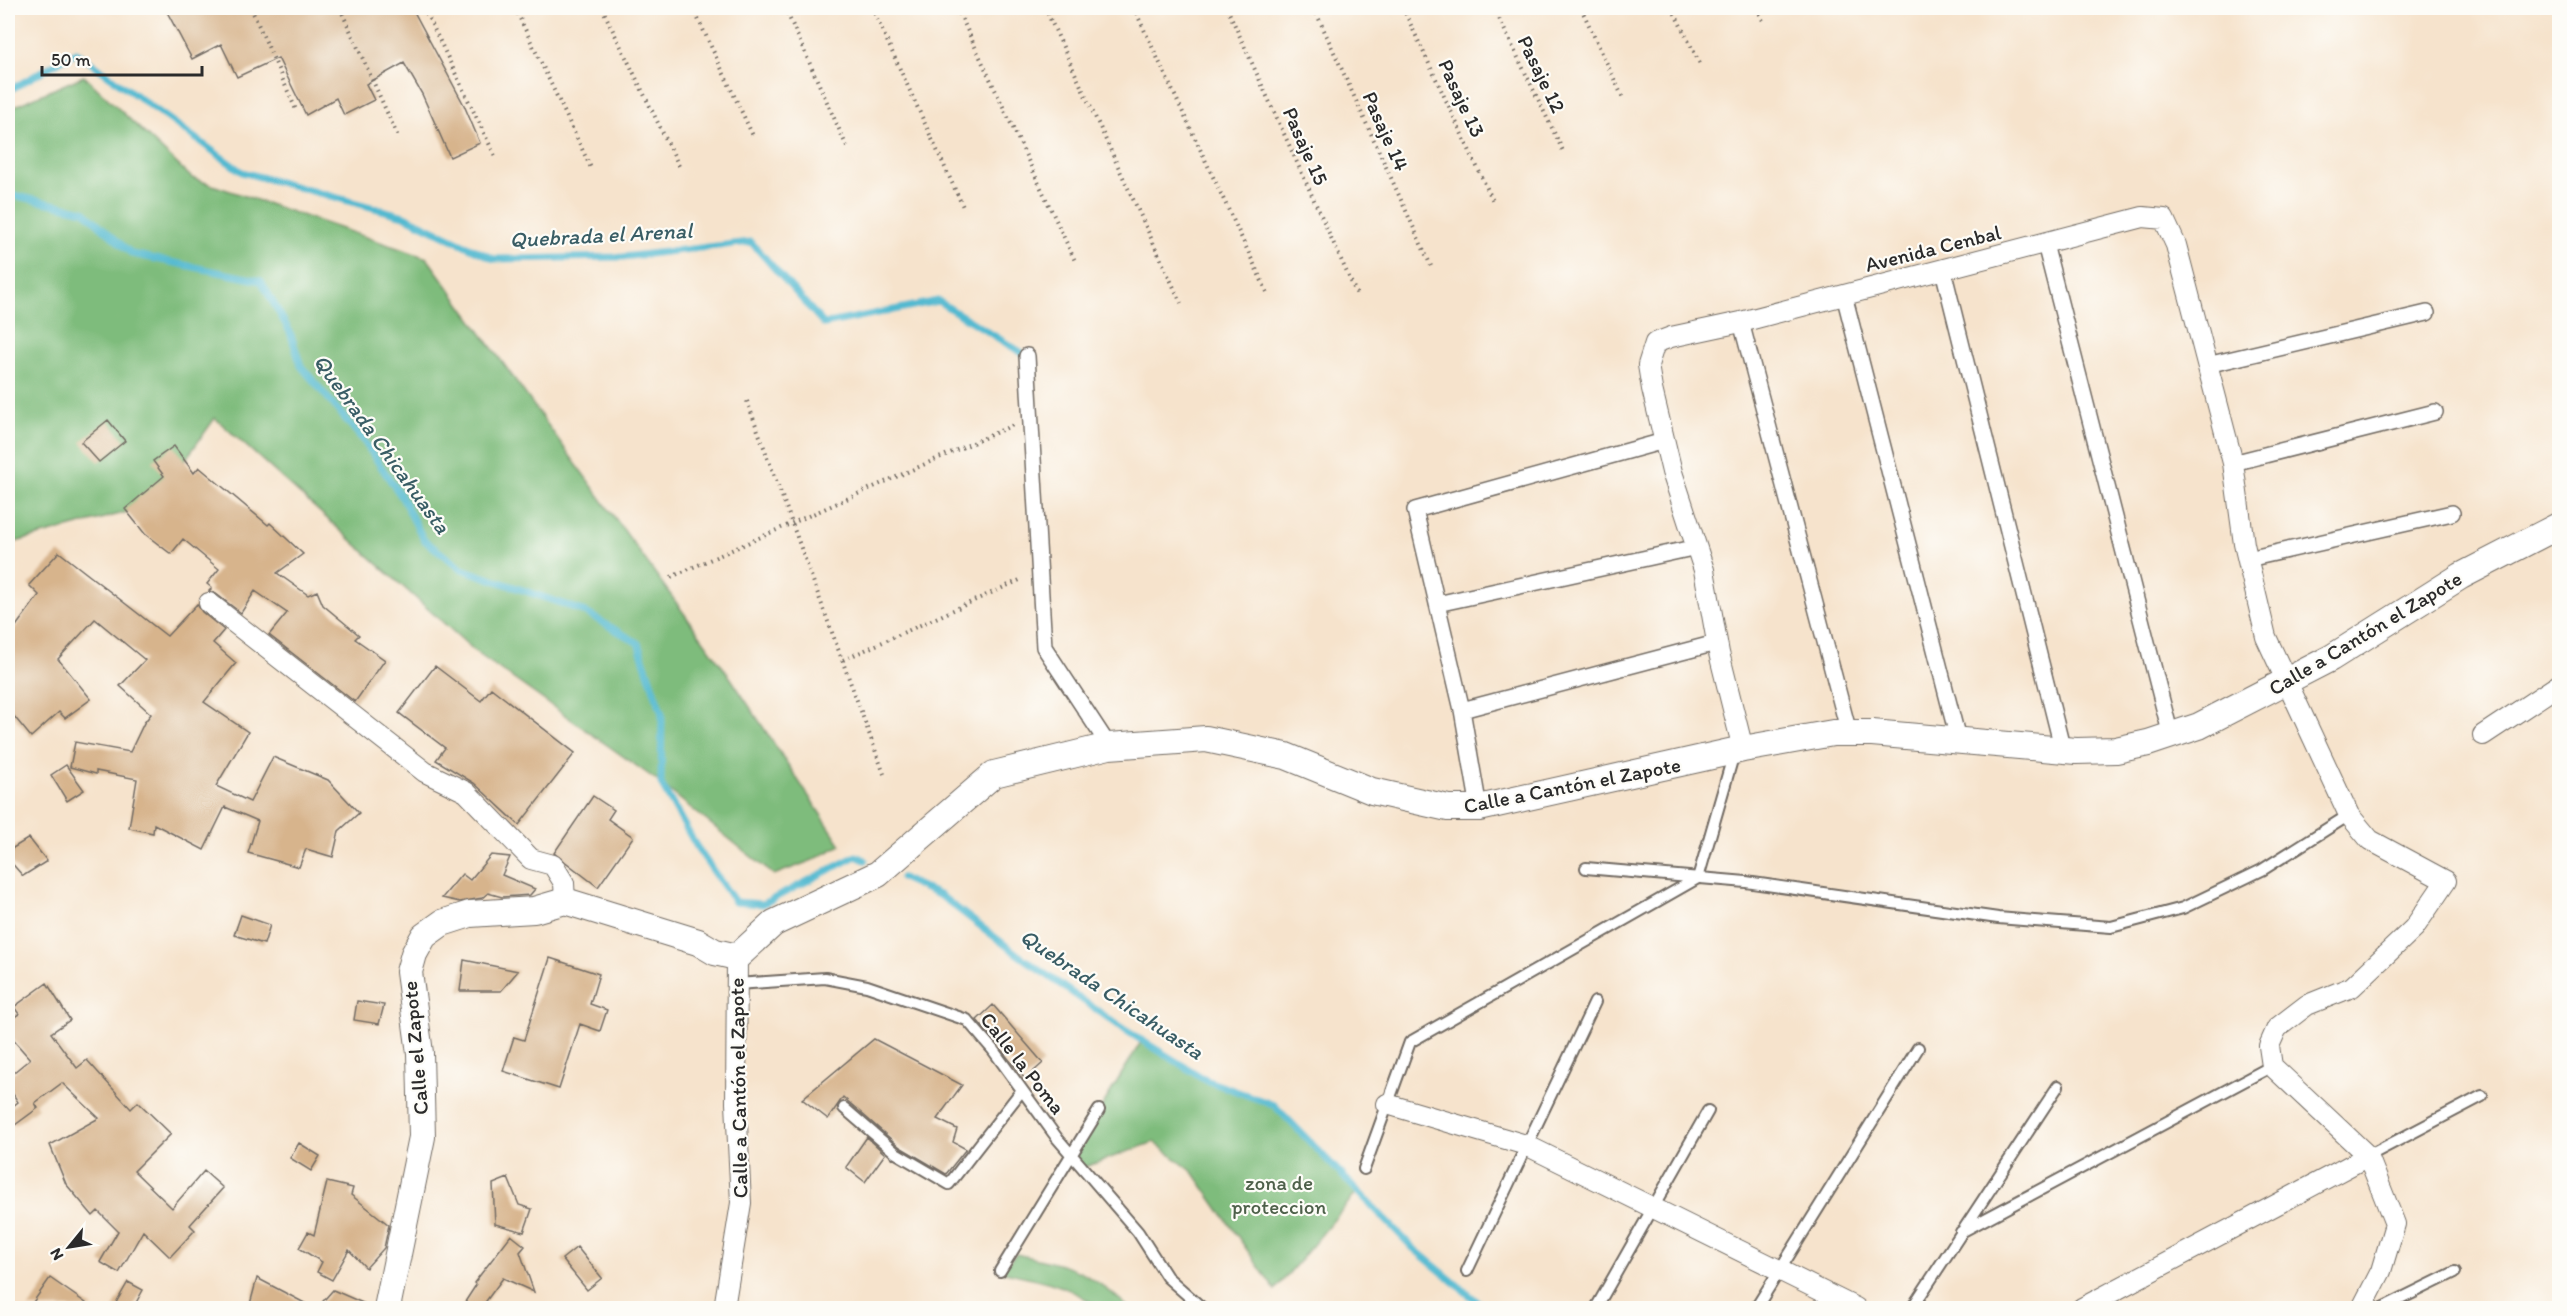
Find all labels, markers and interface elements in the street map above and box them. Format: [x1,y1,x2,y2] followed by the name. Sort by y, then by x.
[1513,31,1571,117] street label: Pasaje 12
[42,39,202,77] scale bar
[51,49,91,71] text: 50 m
[1433,55,1491,141] street label: Pasaje 13
[1357,87,1415,175] street label: Pasaje 14
[1278,103,1334,189] street label: Pasaje 15
[509,217,695,253] water label: Quebrada el Arenal
[1862,219,2004,277] street label: Avenida Cenbal
[308,349,457,539] water label: Quebrada Chicahuasta
[2264,565,2466,701] street label: Calle a Cantón el Zapote
[1461,752,1683,818] street label: Calle a Cantón el Zapote
[1015,923,1209,1066] water label: Quebrada Chicahuasta
[724,977,752,1199] street label: Calle a Cantón el Zapote
[397,980,433,1116] street label: Calle el Zapote
[975,1007,1071,1119] street label: Calle la Poma
[1231,1170,1327,1219] park label: zona de proteccion
[39,1217,99,1277] north arrow
[46,1245,67,1264] text: N

